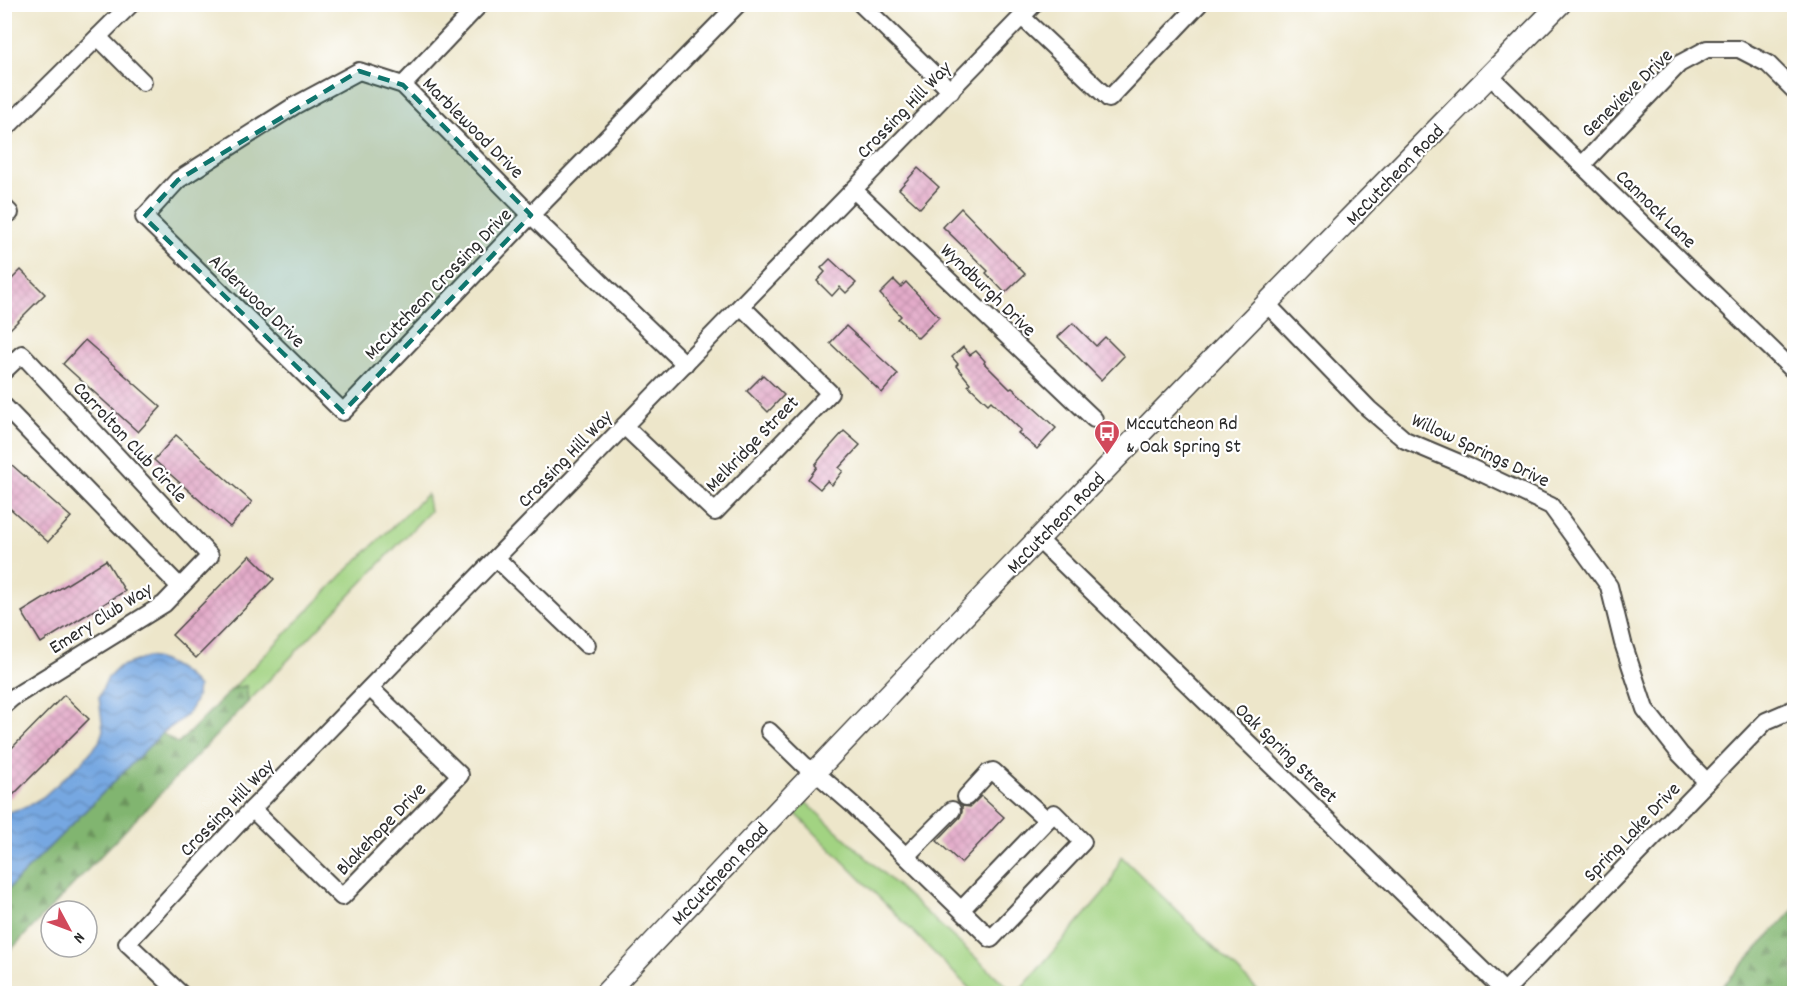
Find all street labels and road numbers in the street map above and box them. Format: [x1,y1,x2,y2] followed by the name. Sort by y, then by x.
[1576,43,1680,145] street label: Genevieve Drive
[851,55,960,166] street label: Crossing Hill Way
[415,72,529,187] street label: Marblewood Drive
[1340,119,1452,233] street label: McCutcheon Road
[1608,164,1702,256] street label: Cannock Lane
[359,202,520,368] street label: McCutcheon Crossing Drive
[933,238,1041,344] street label: Wyndburgh Drive
[201,249,311,356] street label: Alderwood Drive
[65,376,193,510] street label: Carrolton Club Circle
[700,391,807,500] street label: Melkridge Street
[512,404,621,515] street label: Crossing Hill Way
[1406,407,1554,496] street label: Willow Springs Drive
[1001,467,1113,581] street label: McCutcheon Road
[44,576,159,662] street label: Emery Club Way
[1227,698,1343,811] street label: Oak Spring Street
[174,753,283,864] street label: Crossing Hill Way
[330,777,434,883] street label: Blakehope Drive
[1578,777,1688,889] street label: Spring Lake Drive
[666,817,776,933] street label: McCutcheon Road

